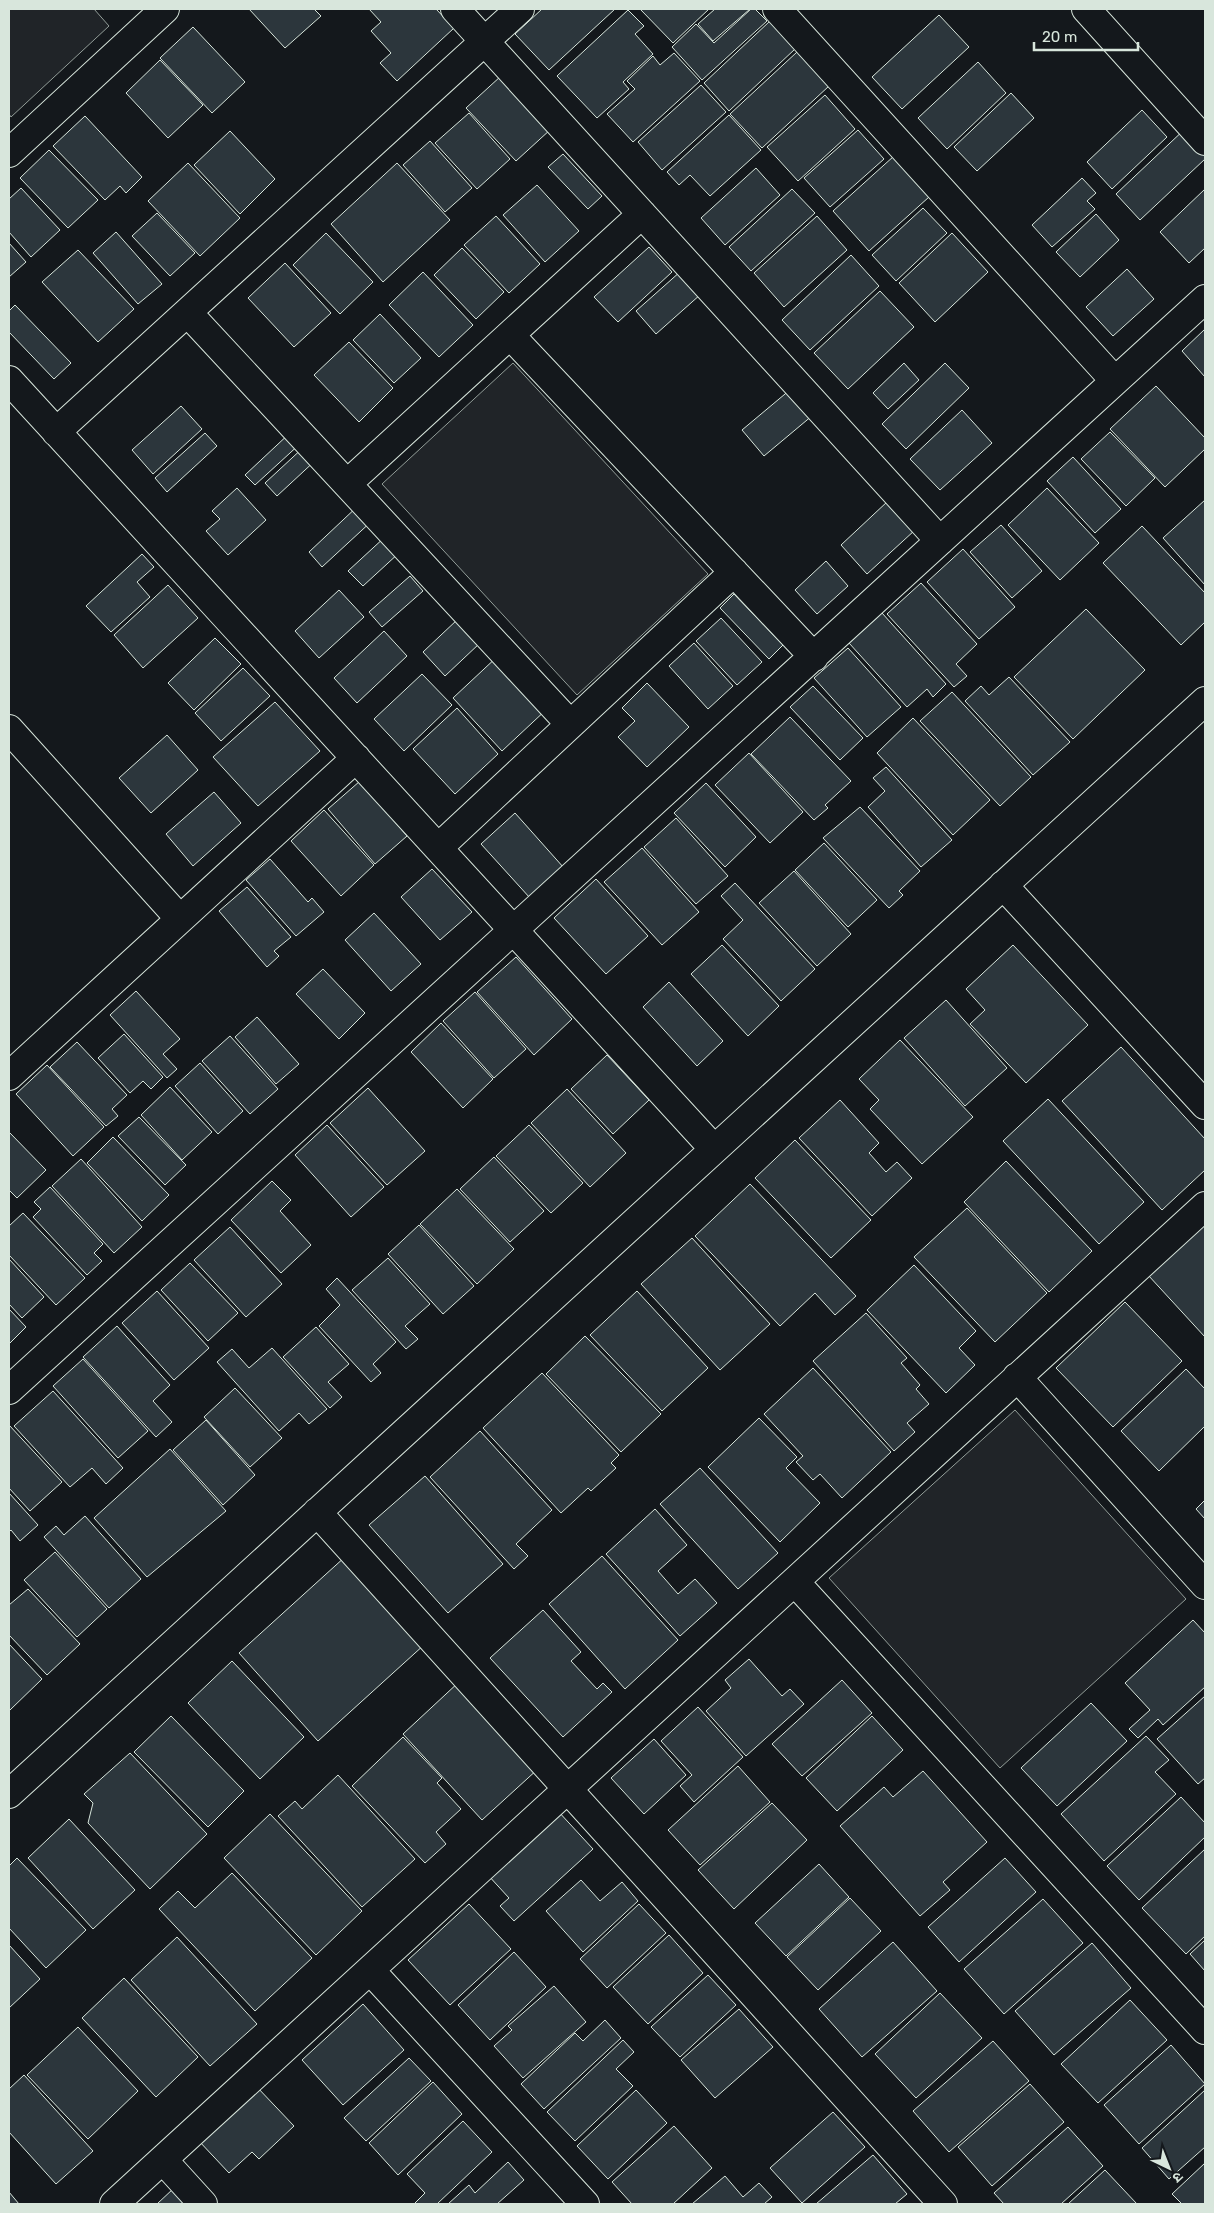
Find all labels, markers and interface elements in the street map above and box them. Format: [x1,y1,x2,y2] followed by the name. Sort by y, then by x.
[1034,20,1138,52] scale bar
[1042,28,1077,46] text: 20 m
[1144,2143,1194,2193] north arrow
[1168,2168,1186,2187] text: उ

